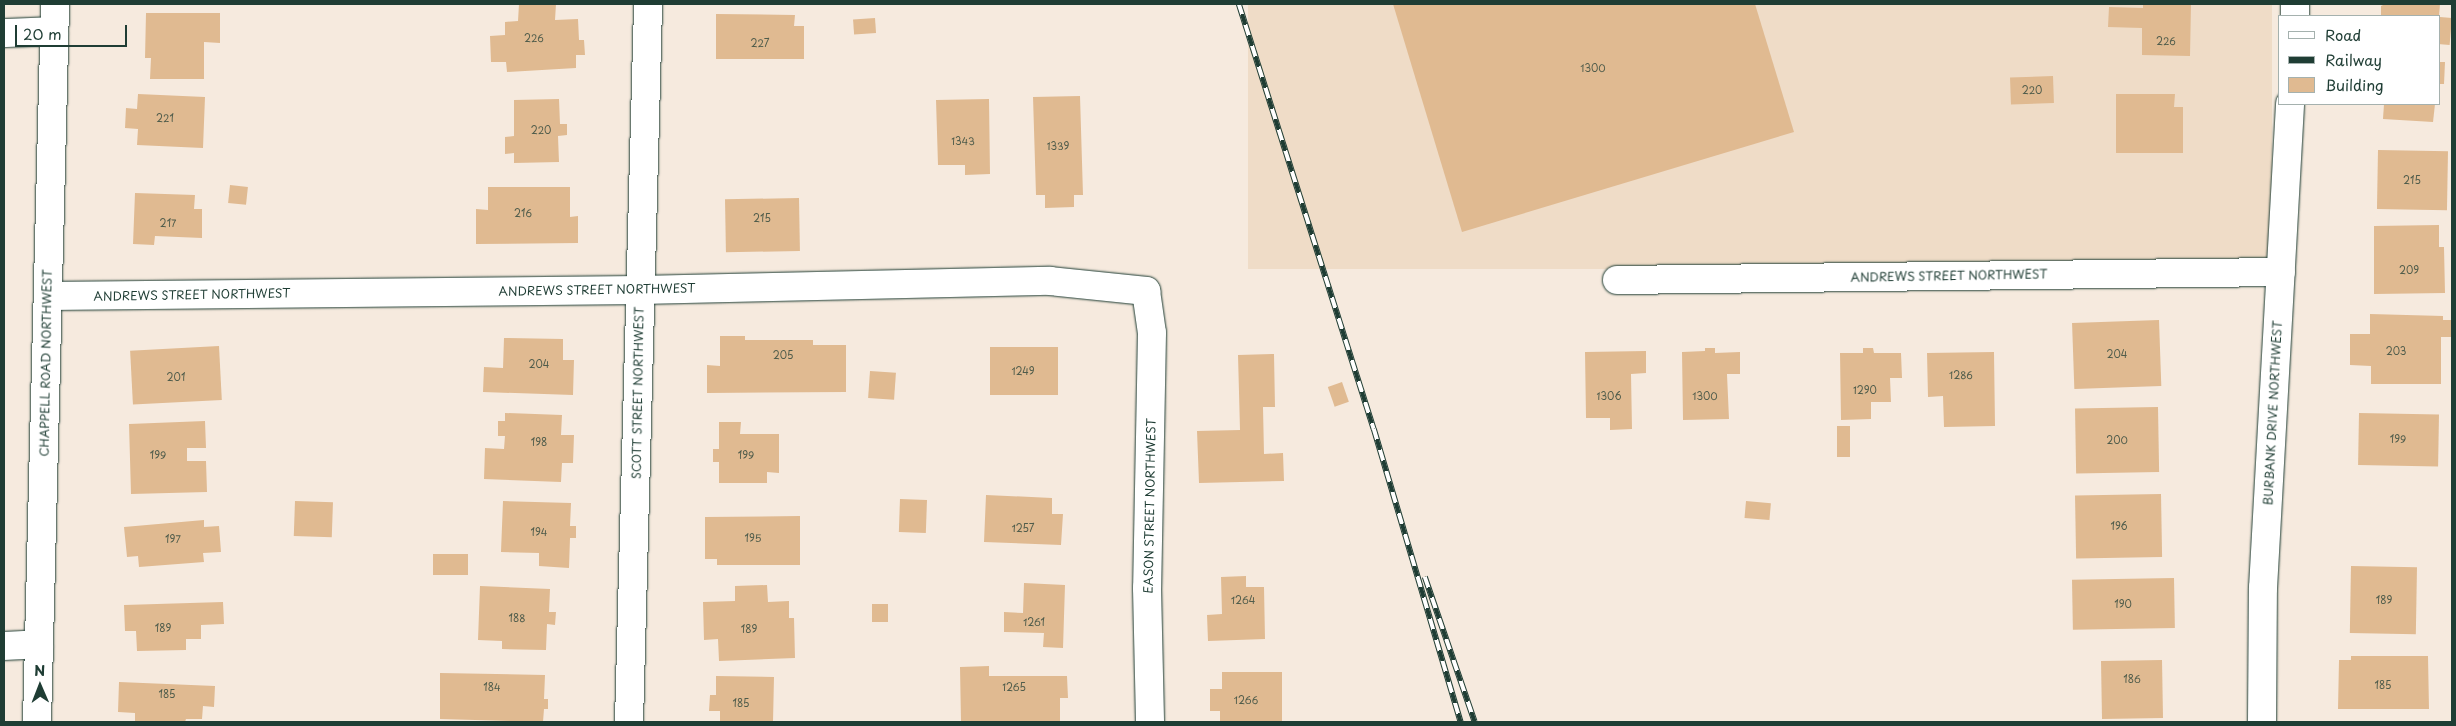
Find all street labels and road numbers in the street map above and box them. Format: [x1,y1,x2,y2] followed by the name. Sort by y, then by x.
[1850,267,2048,285] street label: ANDREWS STREET NORTHWEST
[37,269,55,457] street label: CHAPPELL ROAD NORTHWEST
[498,281,696,299] street label: ANDREWS STREET NORTHWEST
[93,286,291,304] street label: ANDREWS STREET NORTHWEST
[629,305,647,481] street label: SCOTT STREET NORTHWEST
[2261,320,2285,506] street label: BURBANK DRIVE NORTHWEST
[1141,417,1159,595] street label: EASON STREET NORTHWEST

